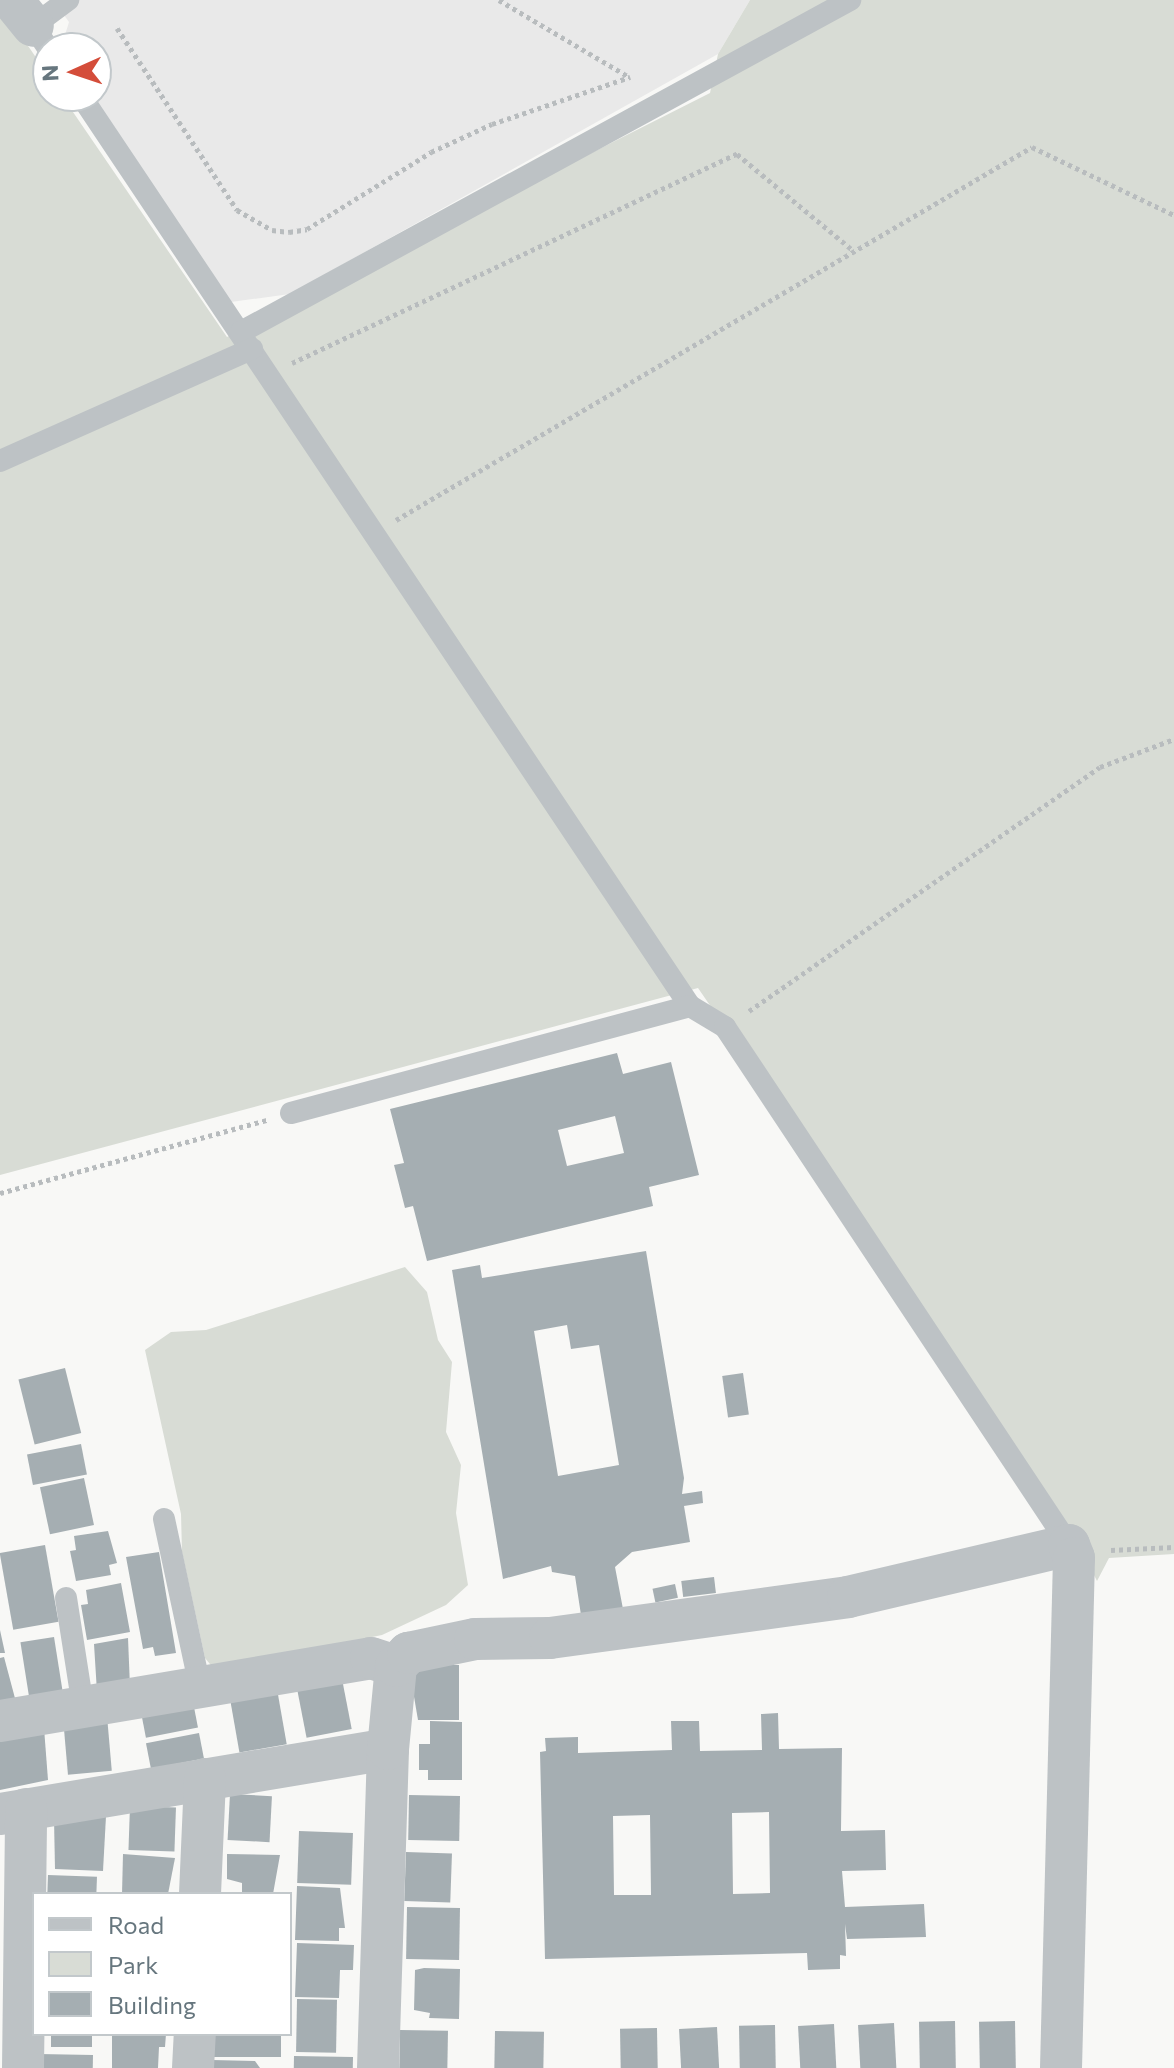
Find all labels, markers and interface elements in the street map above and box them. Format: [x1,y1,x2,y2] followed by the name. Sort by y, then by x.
[32,32,112,112] north arrow
[36,64,63,82] text: N
[32,1892,292,2036] legend
[108,1910,164,1939] text: Road
[108,1950,158,1979] text: Park
[108,1990,196,2019] text: Building

